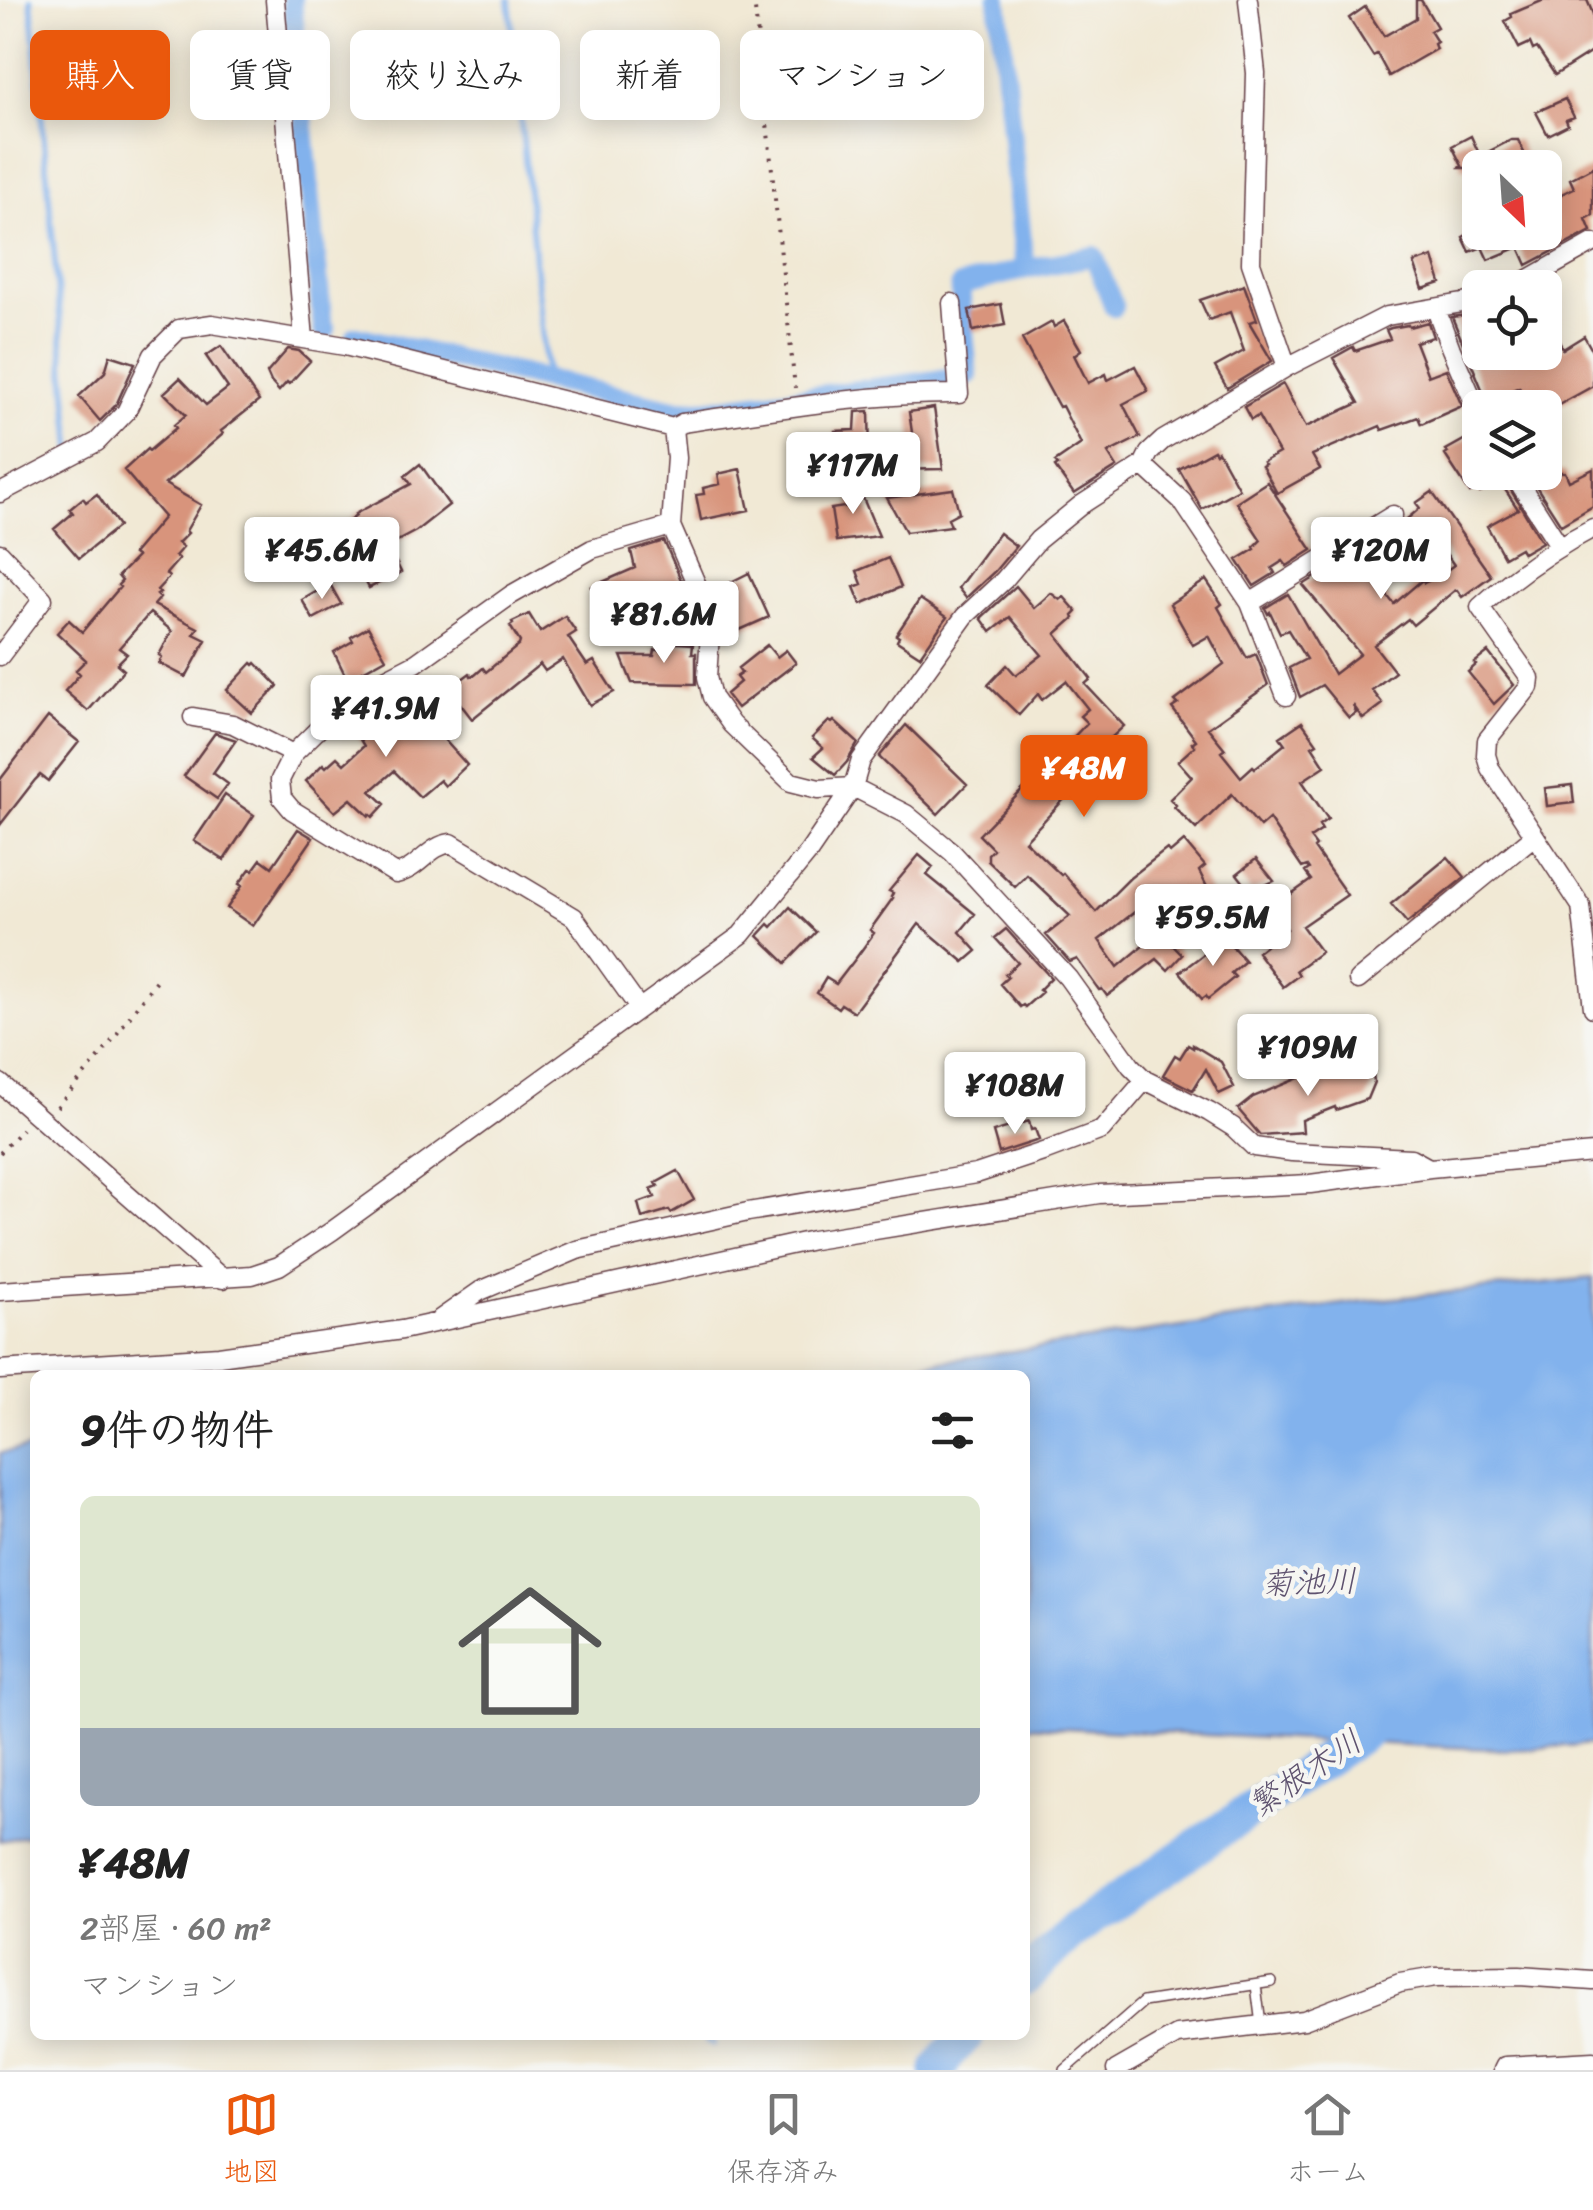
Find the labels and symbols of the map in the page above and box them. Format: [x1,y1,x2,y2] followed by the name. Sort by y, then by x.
[1462,150,1562,250] north arrow
[783,432,923,517] pin: ¥117M
[241,517,403,602] pin: ¥45.6M
[1311,517,1451,602] pin: ¥120M
[583,581,745,666] pin: ¥81.6M
[305,675,467,760] pin: ¥41.9M
[1025,735,1143,820] pin: ¥48M
[1132,884,1294,969] pin: ¥59.5M
[1238,1014,1378,1099] pin: ¥109M
[945,1052,1085,1137] pin: ¥108M
[1260,1552,1358,1613] water label: 菊池川
[1236,1714,1374,1833] water label: 繁根木川

